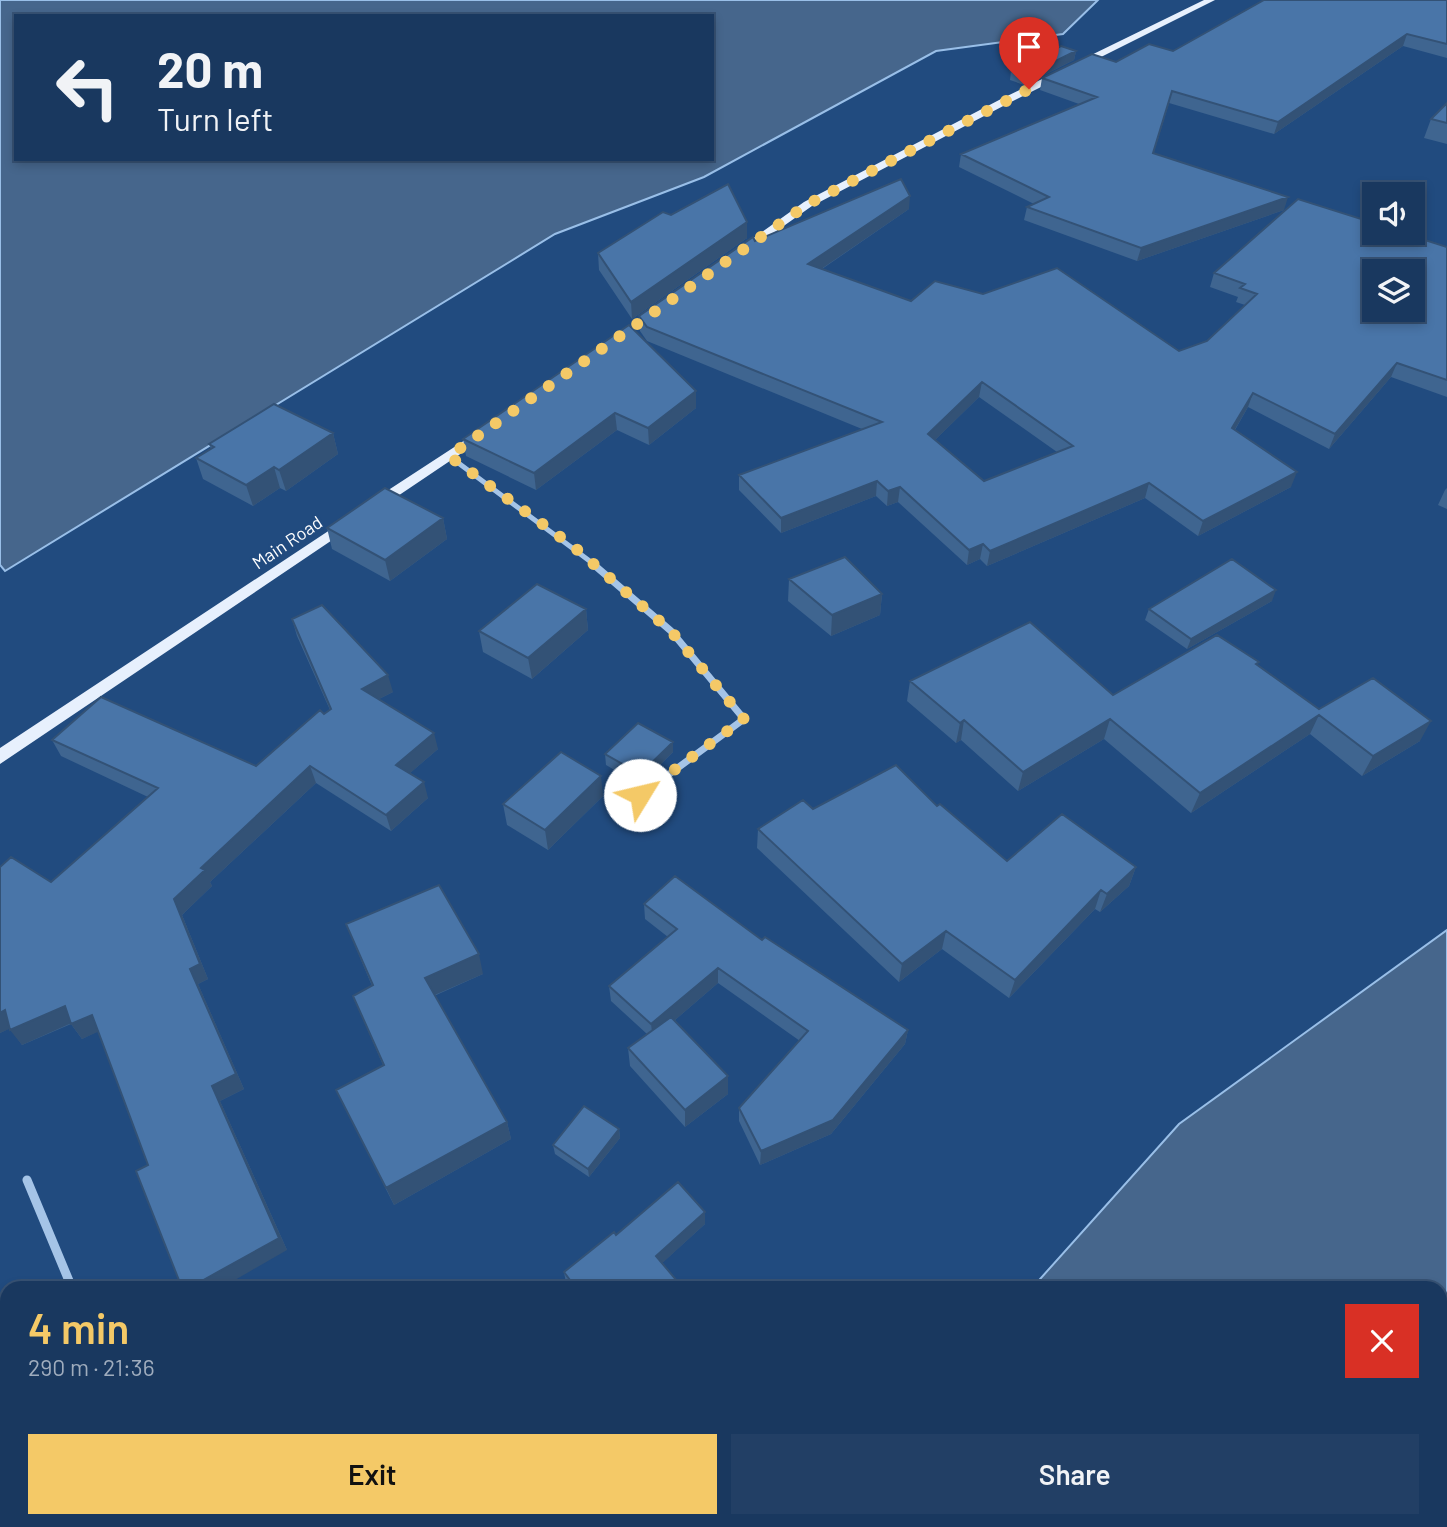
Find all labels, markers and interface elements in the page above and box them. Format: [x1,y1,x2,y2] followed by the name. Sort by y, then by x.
[999,17,1059,89] pin
[1010,28,1048,66] icon: arrive
[157,39,263,98] text: 20 m
[42,42,133,133] icon: left
[157,99,274,137] text: Turn left
[1362,182,1425,322] map controls
[1362,182,1425,245] button: sound
[1362,259,1425,322] button: layers
[248,511,326,573] street label: Main Road
[603,758,677,832] position arrow
[28,1302,129,1352] text: 4 min
[1345,1304,1419,1378] button: close
[28,1353,155,1381] text: 290 m · 21:36
[28,1434,717,1514] button: Exit
[731,1434,1419,1514] button: Share

